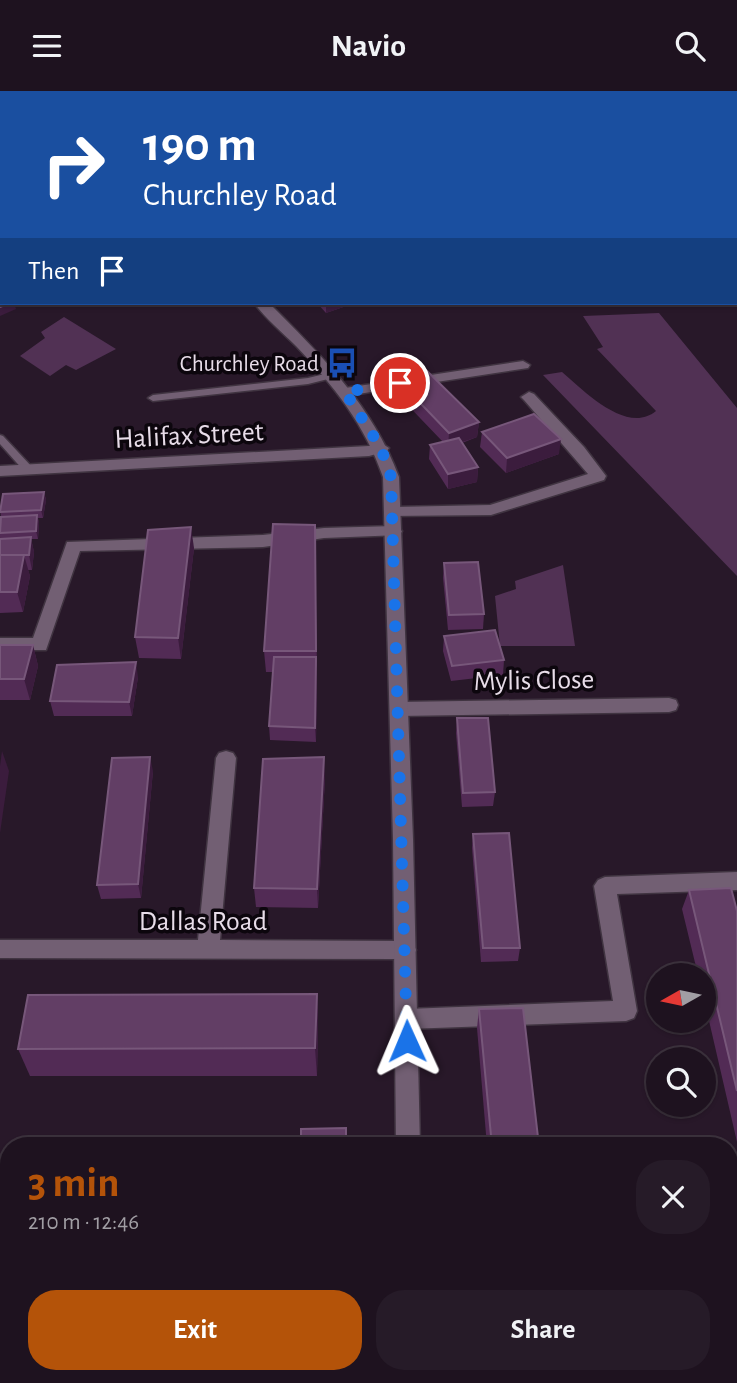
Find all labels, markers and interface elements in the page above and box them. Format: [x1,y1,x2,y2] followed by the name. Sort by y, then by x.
[28,27,66,65] icon: menu
[671,27,709,65] icon: search
[331,30,406,62] text: Navio
[28,119,119,210] icon: right
[143,121,257,170] text: 190 m
[143,179,337,211] text: Churchley Road
[93,252,131,290] icon: arrive
[28,258,79,284] text: Then
[325,346,359,380] bus stop icon: Churchley Road
[180,353,319,376] place label: Churchley Road
[370,353,430,413] pin
[381,364,419,402] icon: arrive
[114,418,264,454] street label: Halifax Street
[473,666,595,696] street label: Mylis Close
[139,908,267,936] street label: Dallas Road
[646,963,716,1033] north arrow
[646,963,716,1117] map controls
[370,1004,444,1078] position arrow
[646,1047,716,1117] button: search
[636,1160,710,1234] button: close
[28,1162,120,1204] text: 3 min
[28,1211,139,1234] text: 210 m · 12:46
[28,1290,362,1370] button: Exit
[376,1290,710,1370] button: Share

